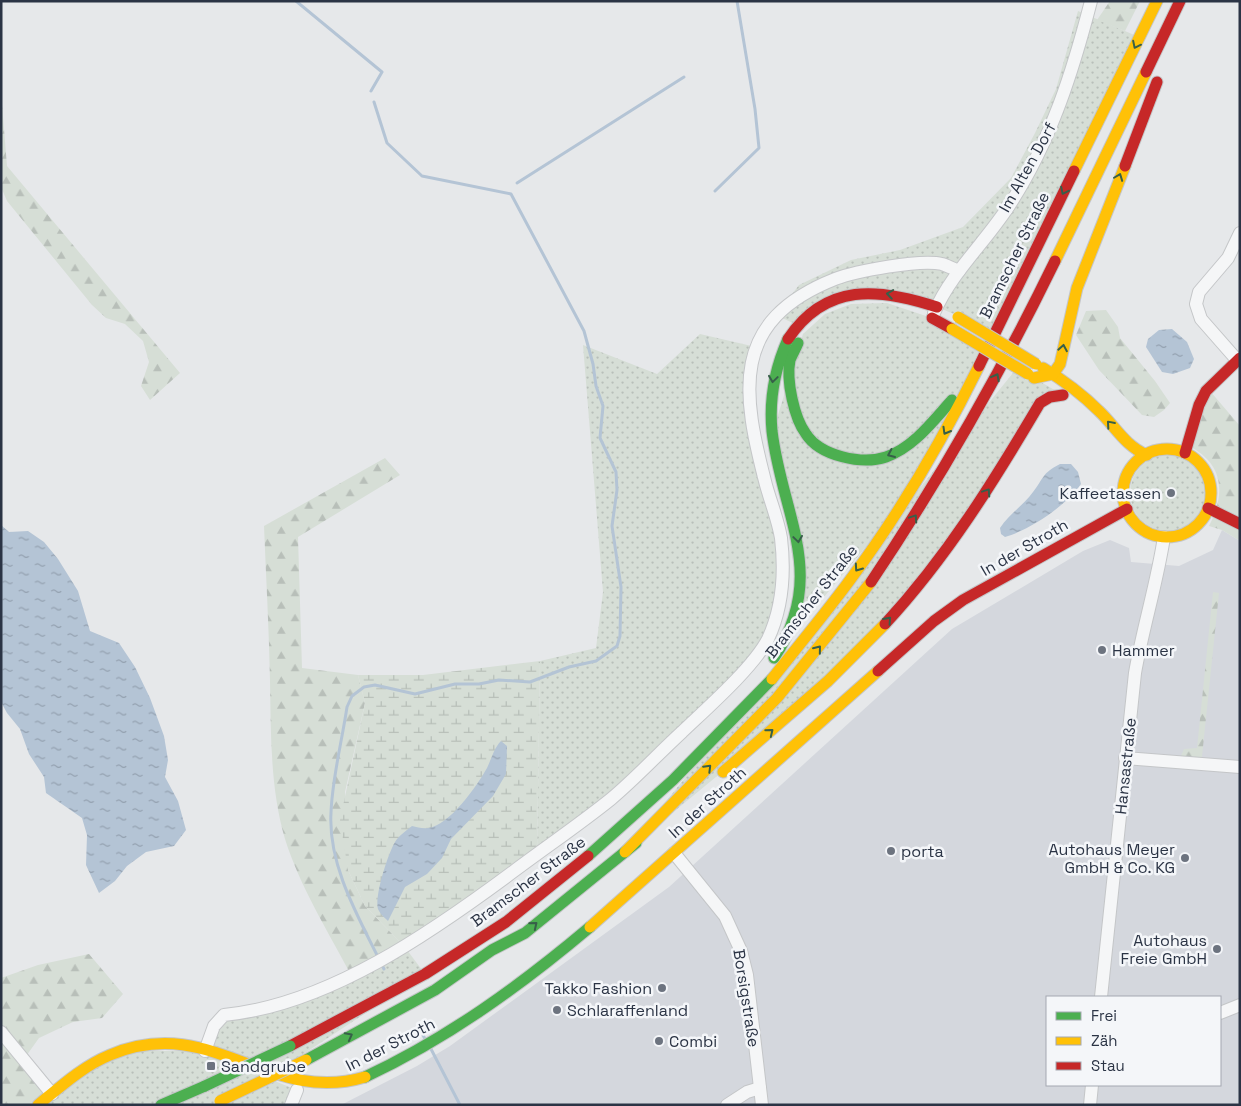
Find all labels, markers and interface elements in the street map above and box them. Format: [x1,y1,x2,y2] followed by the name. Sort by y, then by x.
[1131,40,1142,49] one-way arrow
[994,119,1061,216] street label: Im Alten Dorf
[1113,173,1123,182] one-way arrow
[1060,186,1070,195] one-way arrow
[975,188,1054,322] street label: Bramscher Straße
[885,290,894,300] one-way arrow
[1057,343,1067,352] one-way arrow
[990,374,1000,383] one-way arrow
[768,376,779,384] one-way arrow
[1108,421,1116,430] one-way arrow
[942,426,952,435] one-way arrow
[887,448,896,458] one-way arrow
[1059,483,1161,504] place label: Kaffeetassen
[1165,487,1177,499] marker: Kaffeetassen
[981,488,990,498] one-way arrow
[908,514,917,523] one-way arrow
[977,514,1072,581] street label: In der Stroth
[792,534,802,543] one-way arrow
[761,540,862,662] street label: Bramscher Straße
[855,562,864,572] one-way arrow
[882,617,891,626] one-way arrow
[1112,640,1175,661] place label: Hammer
[1096,644,1108,656] marker: Hammer
[812,645,821,654] one-way arrow
[1110,717,1141,815] street label: Hansastraße
[765,729,774,738] one-way arrow
[664,762,751,843] street label: In der Stroth
[702,765,711,774] one-way arrow
[467,831,590,931] street label: Bramscher Straße
[1048,839,1175,878] place label: Autohaus Meyer GmbH & Co. KG
[901,841,944,862] place label: porta
[885,845,897,857] marker: porta
[1179,852,1191,864] marker: Autohaus Meyer GmbH & Co. KG
[528,923,537,931] one-way arrow
[1121,930,1207,969] place label: Autohaus Freie GmbH
[1211,943,1223,955] marker: Autohaus Freie GmbH
[728,948,765,1049] street label: Borsigstraße
[544,978,652,999] place label: Takko Fashion
[656,982,668,994] marker: Takko Fashion
[1046,996,1221,1086] legend
[567,1000,688,1021] place label: Schlaraffenland
[551,1004,563,1016] marker: Schlaraffenland
[1091,1006,1117,1025] text: Frei
[342,1013,438,1076] street label: In der Stroth
[669,1031,717,1052] place label: Combi
[1091,1031,1117,1050] text: Zäh
[344,1033,353,1043] one-way arrow
[653,1035,665,1047] marker: Combi
[221,1056,306,1077] place label: Sandgrube
[1091,1056,1125,1075] text: Stau
[205,1060,217,1072] marker: Sandgrube

